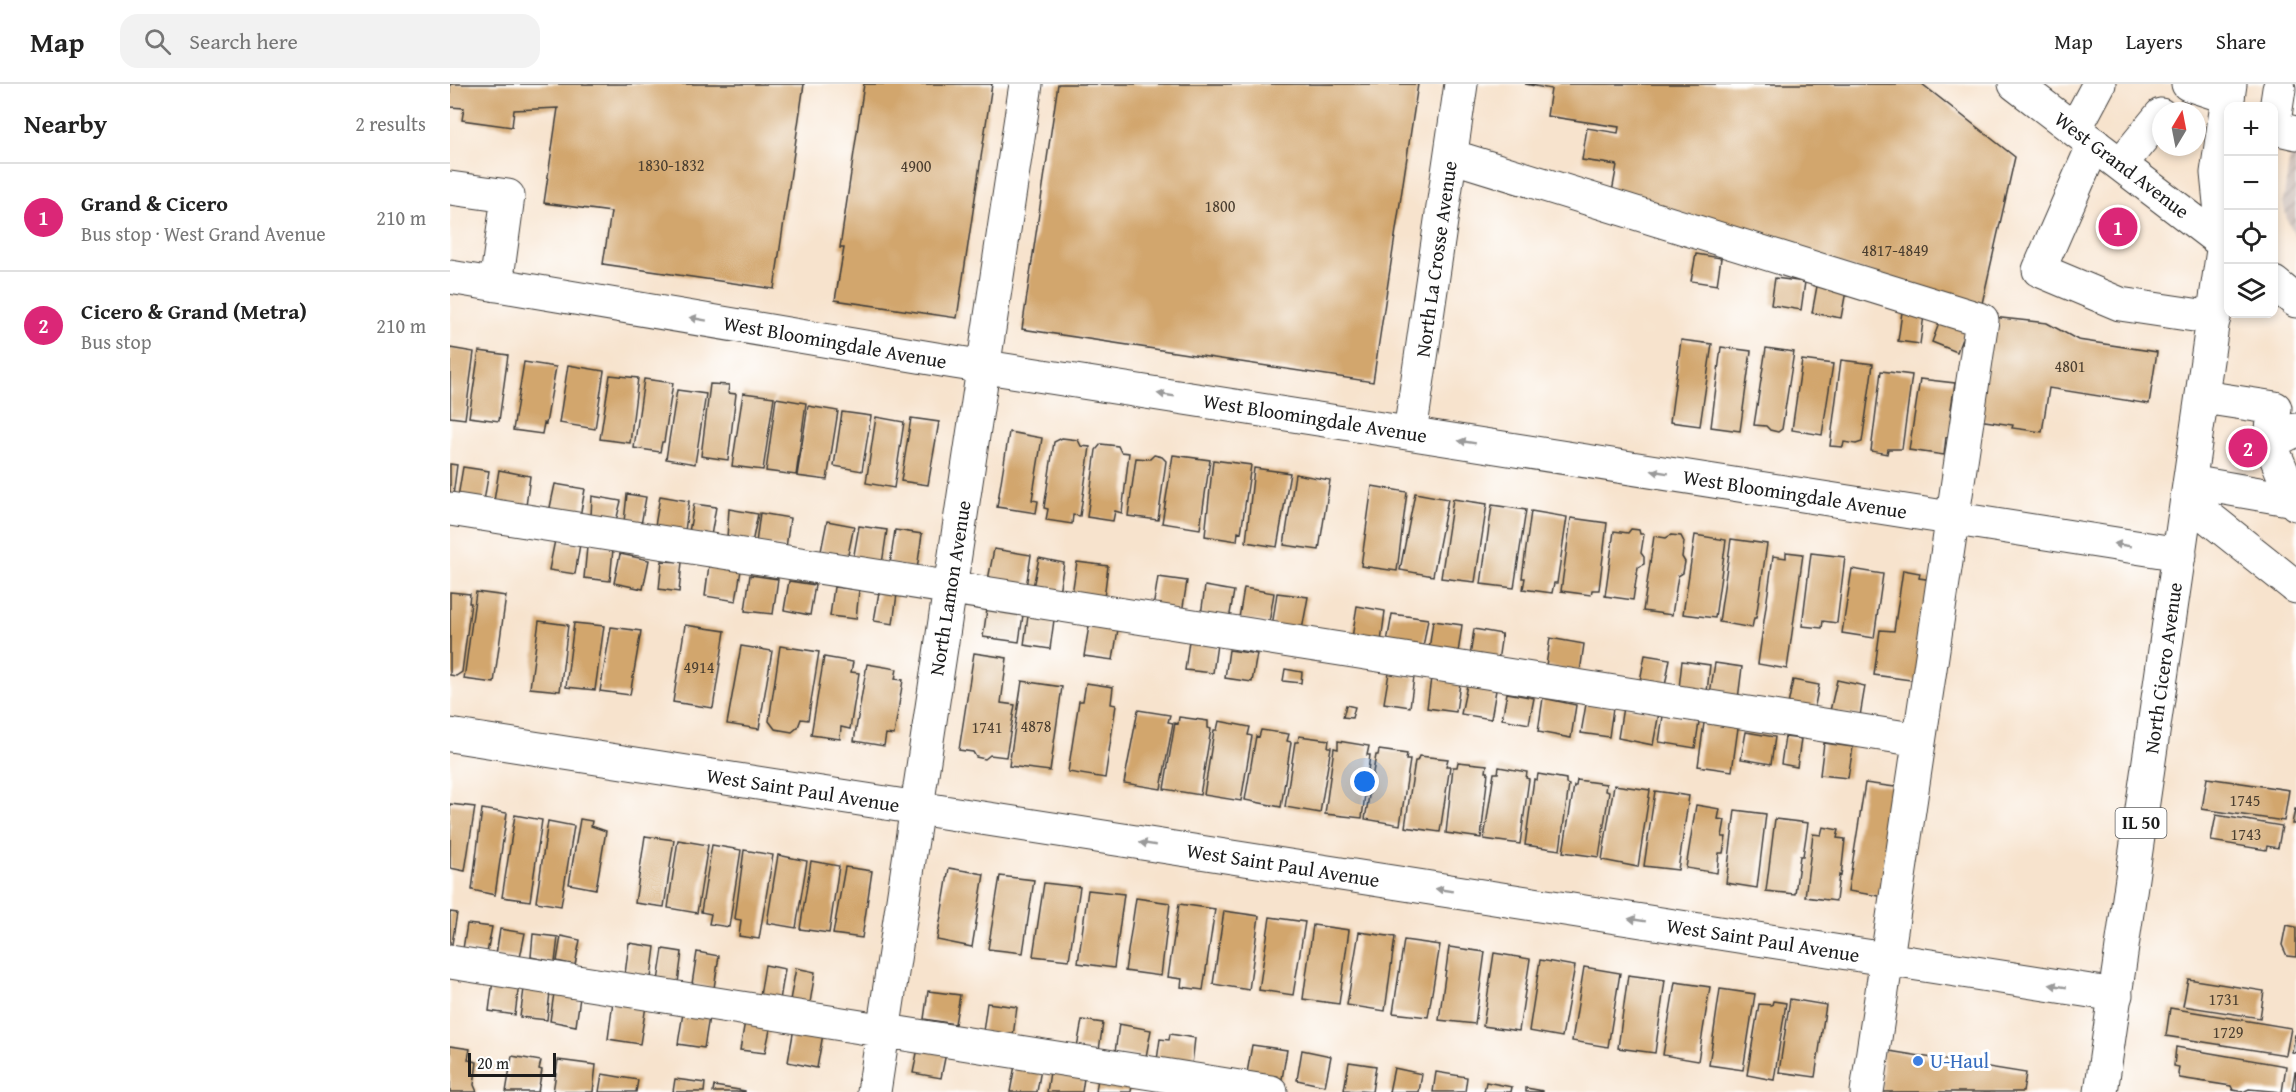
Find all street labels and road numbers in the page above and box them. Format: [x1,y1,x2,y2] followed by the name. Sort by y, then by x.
[2049,104,2196,225] street label: West Grand Avenue
[1407,159,1464,359] street label: North La Crosse Avenue
[721,308,949,375] street label: West Bloomingdale Avenue
[1201,385,1429,450] street label: West Bloomingdale Avenue
[1681,461,1909,526] street label: West Bloomingdale Avenue
[921,498,978,678] street label: North Lamon Avenue
[2136,580,2189,756] street label: North Cicero Avenue
[704,760,902,819] street label: West Saint Paul Avenue
[2116,808,2166,838] road number: IL 50
[1184,835,1382,894] street label: West Saint Paul Avenue
[1664,910,1862,969] street label: West Saint Paul Avenue

